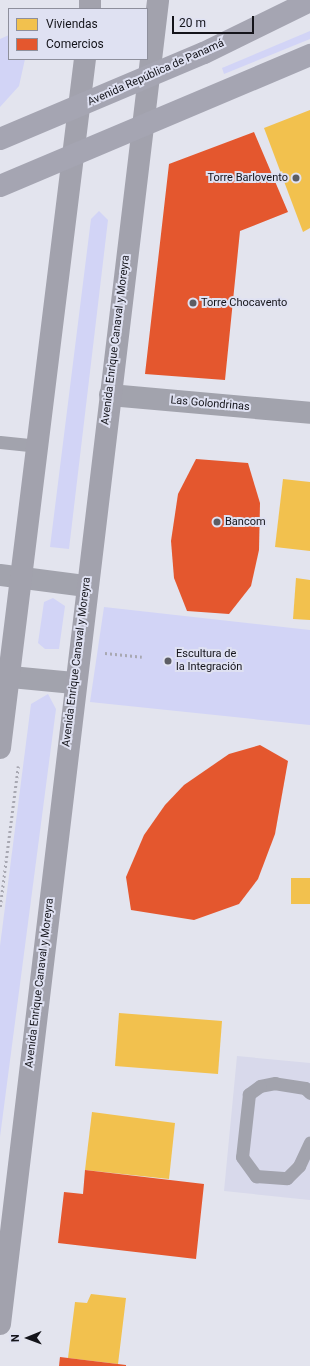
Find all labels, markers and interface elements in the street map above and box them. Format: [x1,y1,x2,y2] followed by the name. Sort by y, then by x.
[8,8,148,60] legend
[174,8,256,34] scale bar
[179,16,206,30] text: 20 m
[46,17,98,31] text: Viviendas
[46,37,104,51] text: Comercios
[86,37,226,109] street label: Avenida República de Panamá
[207,171,288,185] place label: Torre Barlovento
[291,173,301,183] marker: Torre Barlovento
[99,254,133,426] street label: Avenida Enrique Canaval y Moreyra
[201,296,287,310] place label: Torre Chocavento
[188,298,198,308] marker: Torre Chocavento
[170,394,250,414] street label: Las Golondrinas
[225,515,266,529] place label: Bancom
[212,517,222,527] marker: Bancom
[60,576,94,748] street label: Avenida Enrique Canaval y Moreyra
[176,648,242,674] place label: Escultura de la Integración
[163,656,173,666] marker: Escultura de la Integración
[23,897,57,1069] street label: Avenida Enrique Canaval y Moreyra
[8,1318,48,1358] north arrow
[9,1334,22,1342] text: N

